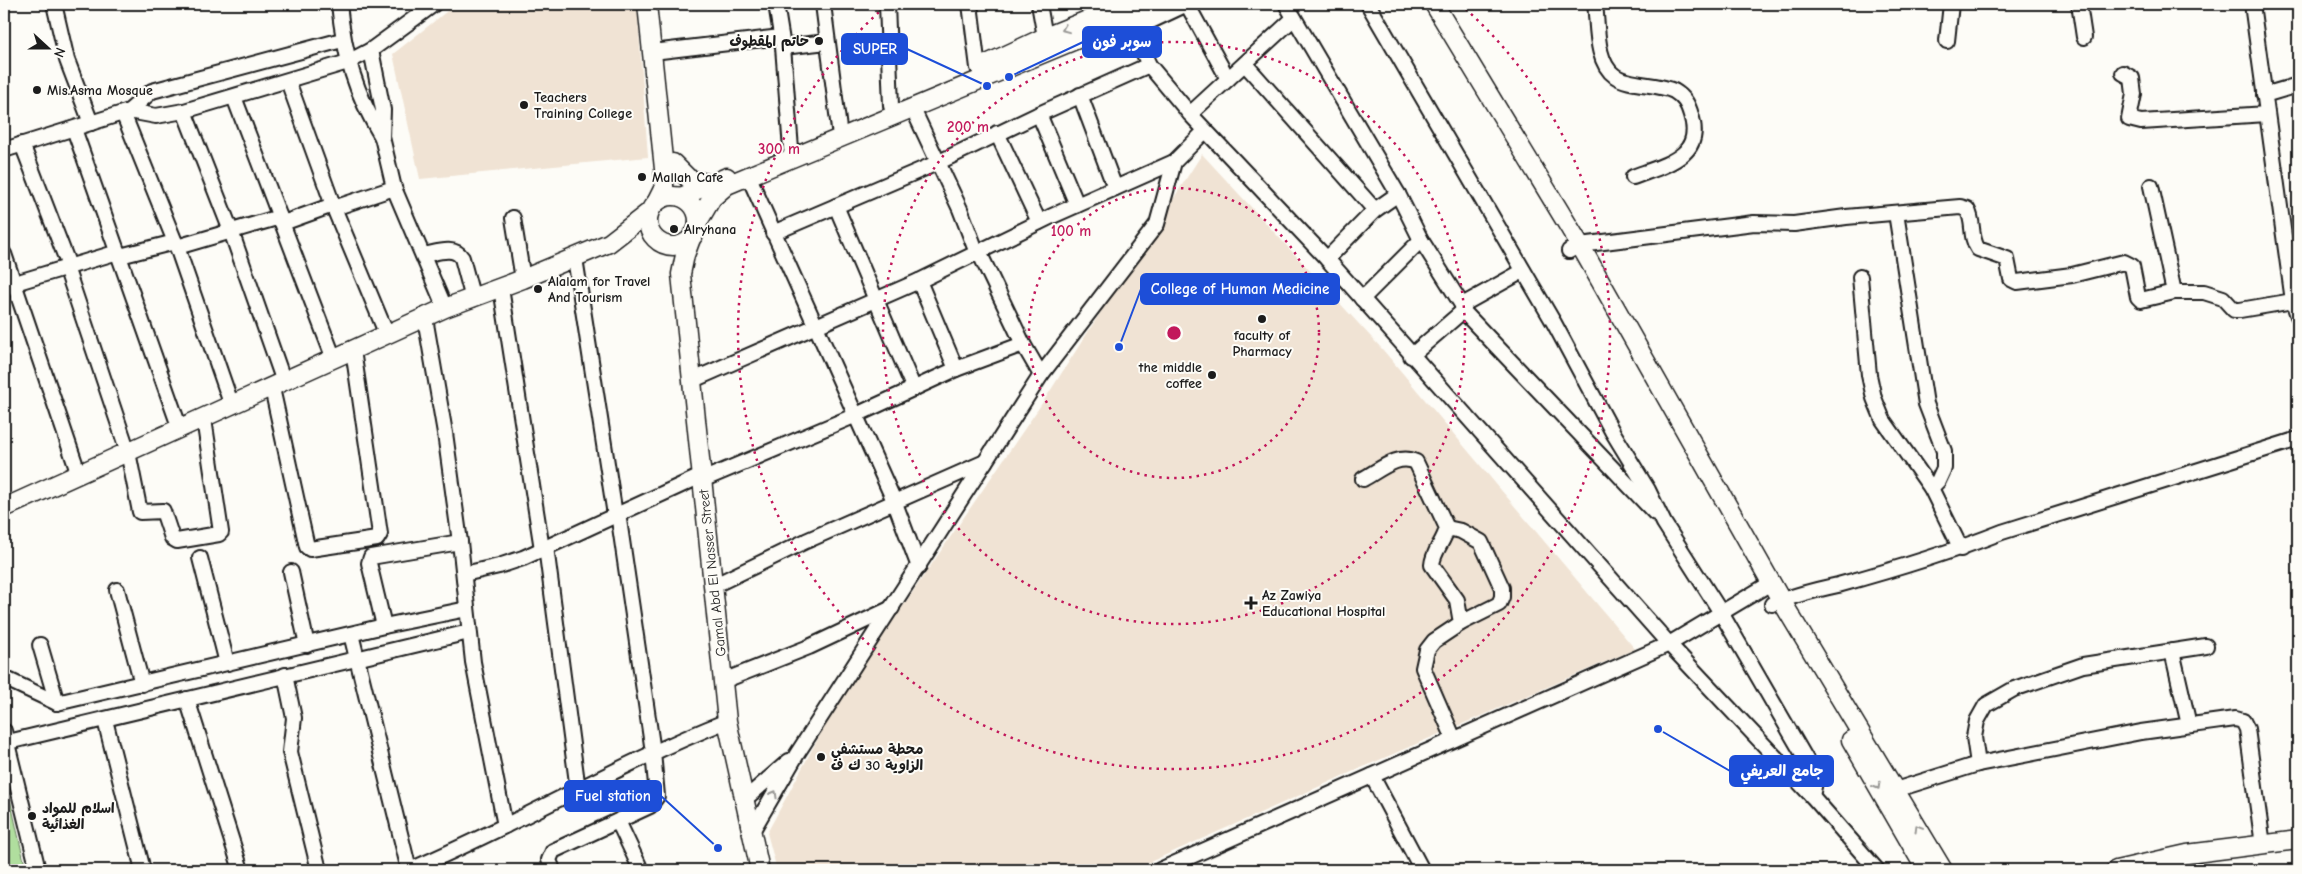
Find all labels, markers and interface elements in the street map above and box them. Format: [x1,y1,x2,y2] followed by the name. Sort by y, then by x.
[22,22,72,72] north arrow
[1061,22,1070,33] one-way arrow
[1083,27,1161,57] callout: سوبر فون
[730,33,809,52] place label: حاتم المقطوف
[1093,33,1151,52] text: سوبر فون
[842,34,907,64] callout: SUPER
[813,35,825,47] marker: حاتم المقطوف
[853,40,897,58] text: SUPER
[50,45,69,60] text: N
[47,82,153,99] place label: Mis.Asma Mosque
[31,84,43,96] marker: Mis.Asma Mosque
[534,89,632,122] place label: Teachers Training College
[518,99,530,111] marker: Teachers Training College
[947,118,989,136] text: 200 m
[758,140,800,158] text: 300 m
[652,169,723,186] place label: Mallah Cafe
[636,171,648,183] marker: Mallah Cafe
[684,221,736,238] place label: Alryhana
[1051,222,1091,240] text: 100 m
[668,223,680,235] marker: Alryhana
[548,273,650,306] place label: Alalam for Travel And Tourism
[1141,274,1339,304] callout: College of Human Medicine
[1151,280,1329,298] text: College of Human Medicine
[532,283,544,295] marker: Alalam for Travel And Tourism
[1256,313,1268,325] marker: faculty of Pharmacy
[1165,324,1183,342] centre of rings
[1232,327,1292,360] place label: faculty of Pharmacy
[1138,359,1202,392] place label: the middle coffee
[1206,369,1218,381] marker: the middle coffee
[695,488,730,657] street label: Gamal Abd El Nasser Street
[1262,587,1385,620] place label: Az Zawiya Educational Hospital
[1244,596,1258,610] marker: Az Zawiya Educational Hospital
[831,741,923,774] place label: محطة مستشفي الزاوية 30 ك ف
[815,751,827,763] marker: محطة مستشفي الزاوية 30 ك ف
[1730,756,1833,786] callout: جامع العريفي
[1741,762,1824,785] text: جامع العريفي
[1871,780,1881,789] one-way arrow
[565,781,661,811] callout: Fuel station
[575,787,651,805] text: Fuel station
[768,790,778,799] one-way arrow
[42,800,115,833] place label: اسلام للمواد الغذائية
[26,810,38,822] marker: اسلام للمواد الغذائية
[1914,825,1924,834] one-way arrow

